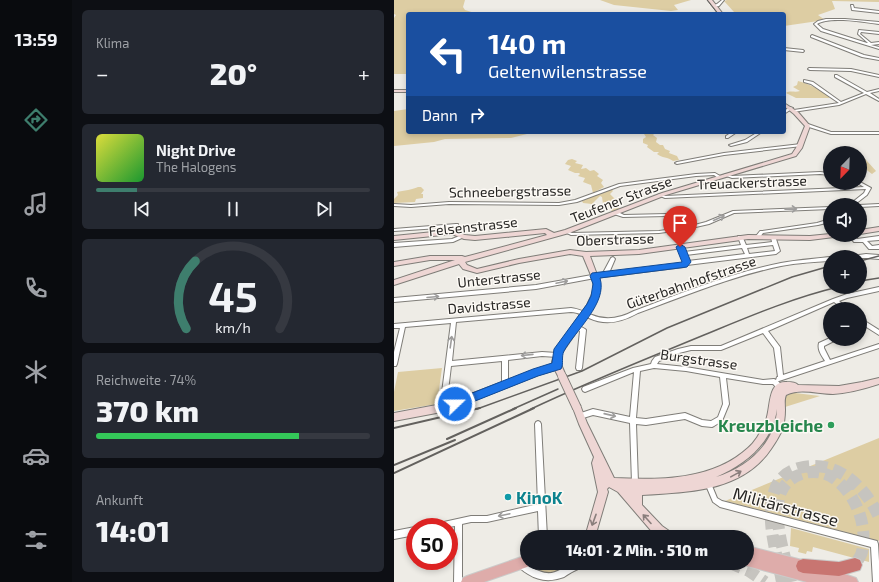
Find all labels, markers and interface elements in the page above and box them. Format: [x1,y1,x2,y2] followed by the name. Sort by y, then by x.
[488,26,566,60] text: 140 m
[14,28,58,50] text: 13:59
[422,28,474,80] icon: left
[96,35,129,51] text: Klima
[210,55,257,91] text: 20°
[96,60,109,86] text: −
[358,60,370,86] text: +
[488,60,647,82] text: Geltenwilenstrasse
[466,104,488,126] icon: right
[22,106,50,134] icon: directions
[422,106,458,124] text: Dann
[156,141,236,159] text: Night Drive
[823,146,867,190] north arrow
[823,146,867,346] map controls
[156,159,236,175] text: The Halogens
[568,172,674,226] street label: Teufener Strasse
[697,172,807,192] street label: Treuackerstrasse
[449,181,571,201] street label: Schneebergstrasse
[22,190,50,218] icon: music
[131,198,153,220] icon: previous
[222,198,244,220] icon: pause
[313,198,335,220] icon: next
[823,198,867,242] button: sound
[663,206,697,247] pin
[784,206,797,213] one-way arrow
[669,212,691,234] icon: arrive
[428,213,518,239] street label: Felsenstrasse
[712,214,724,221] one-way arrow
[576,229,654,249] street label: Oberstrasse
[823,250,867,294] button: +
[624,252,758,312] street label: Güterbahnhofstrasse
[457,265,541,291] street label: Unterstrasse
[208,270,258,320] text: 45
[22,274,50,302] icon: phone
[555,278,568,286] one-way arrow
[426,293,439,300] one-way arrow
[447,293,531,317] street label: Davidstrasse
[823,302,867,346] button: −
[215,319,251,336] text: km/h
[447,336,455,349] one-way arrow
[659,345,739,373] street label: Burgstrasse
[521,352,534,359] one-way arrow
[22,358,50,386] icon: climate
[96,372,196,388] text: Reichweite · 74%
[434,383,476,425] position arrow
[96,392,199,428] text: 370 km
[603,412,616,420] one-way arrow
[718,415,823,435] place label: Kreuzbleiche
[826,420,836,430] marker: Kreuzbleiche
[22,442,50,470] icon: car
[730,469,742,477] one-way arrow
[731,482,841,530] street label: Militärstrasse
[516,487,563,507] place label: KinoK
[96,492,143,508] text: Ankunft
[503,492,513,502] marker: KinoK
[96,512,170,548] text: 14:01
[498,512,511,520] one-way arrow
[590,514,598,526] one-way arrow
[643,514,652,524] one-way arrow
[406,518,458,570] speed limit sign: 50
[22,526,50,554] icon: filters
[566,541,708,559] text: 14:01 · 2 Min. · 510 m

